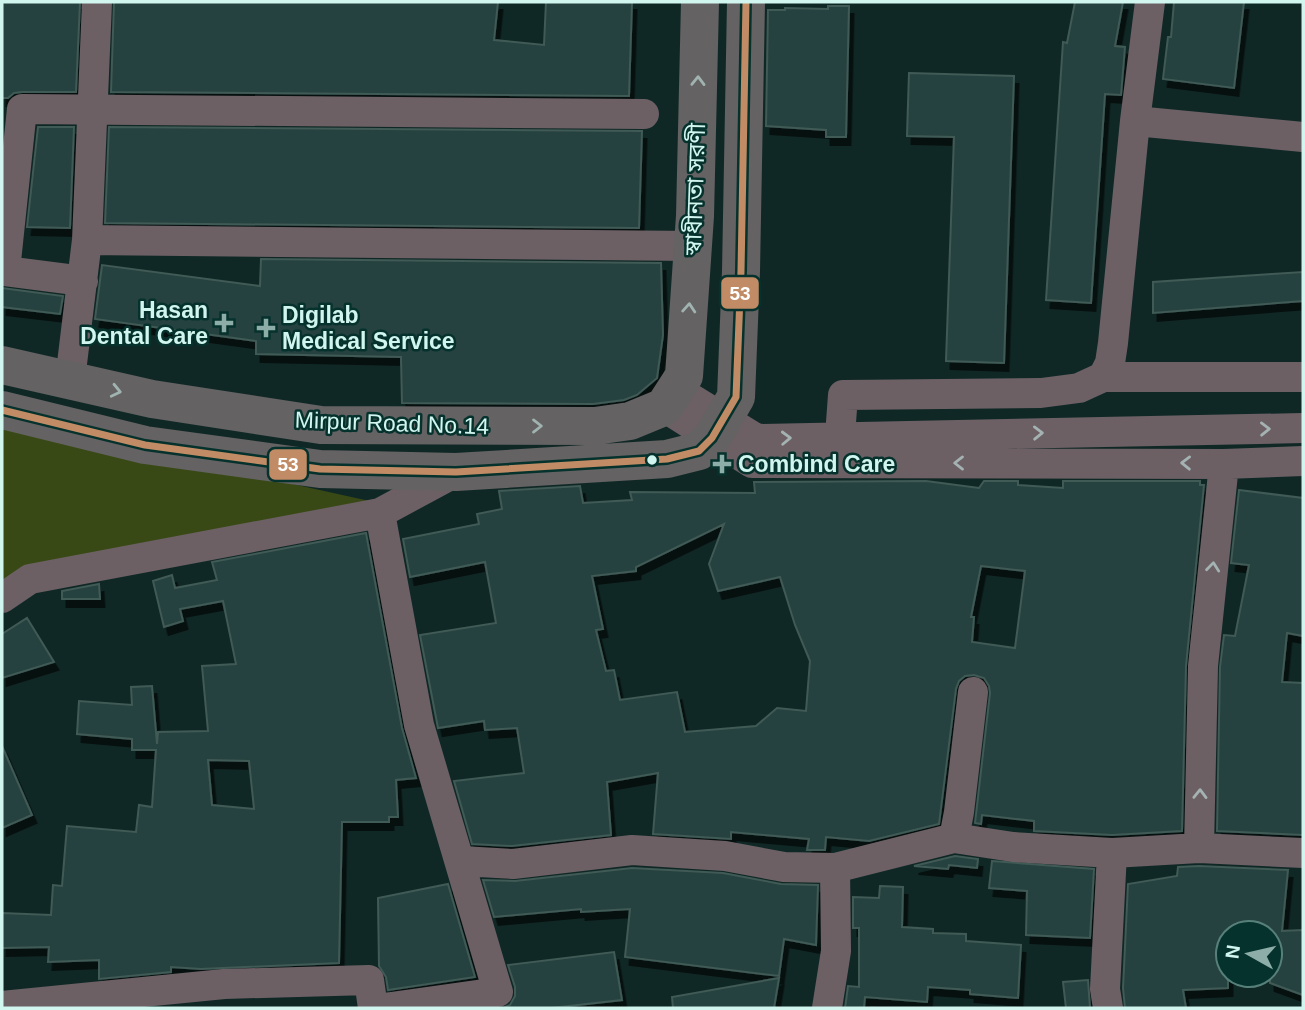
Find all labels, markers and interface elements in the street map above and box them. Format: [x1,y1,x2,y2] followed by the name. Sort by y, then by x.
[690,75,706,86] one-way arrow
[680,122,710,256] street label: স্বাধীনতা সরণী
[720,276,760,310] line badge: 53
[729,283,751,304] text: 53
[80,297,208,349] place label: Hasan Dental Care
[282,302,455,354] place label: Digilab Medical Service
[681,302,696,313] one-way arrow
[214,313,234,333] marker: Hasan Dental Care
[256,318,276,338] marker: Digilab Medical Service
[110,383,122,397] one-way arrow
[294,407,490,439] street label: Mirpur Road No.14
[532,418,542,434] one-way arrow
[1260,421,1271,437] one-way arrow
[1032,425,1043,440] one-way arrow
[780,430,791,445] one-way arrow
[268,448,308,481] line badge: 53
[738,451,895,477] place label: Combind Care
[645,453,659,467] unlabelled marker
[277,454,299,475] text: 53
[712,454,732,474] marker: Combind Care
[953,455,964,470] one-way arrow
[1180,456,1191,471] one-way arrow
[1206,561,1221,573] one-way arrow
[1192,788,1208,798] one-way arrow
[1214,919,1284,989] north arrow
[1221,943,1244,960] text: N

